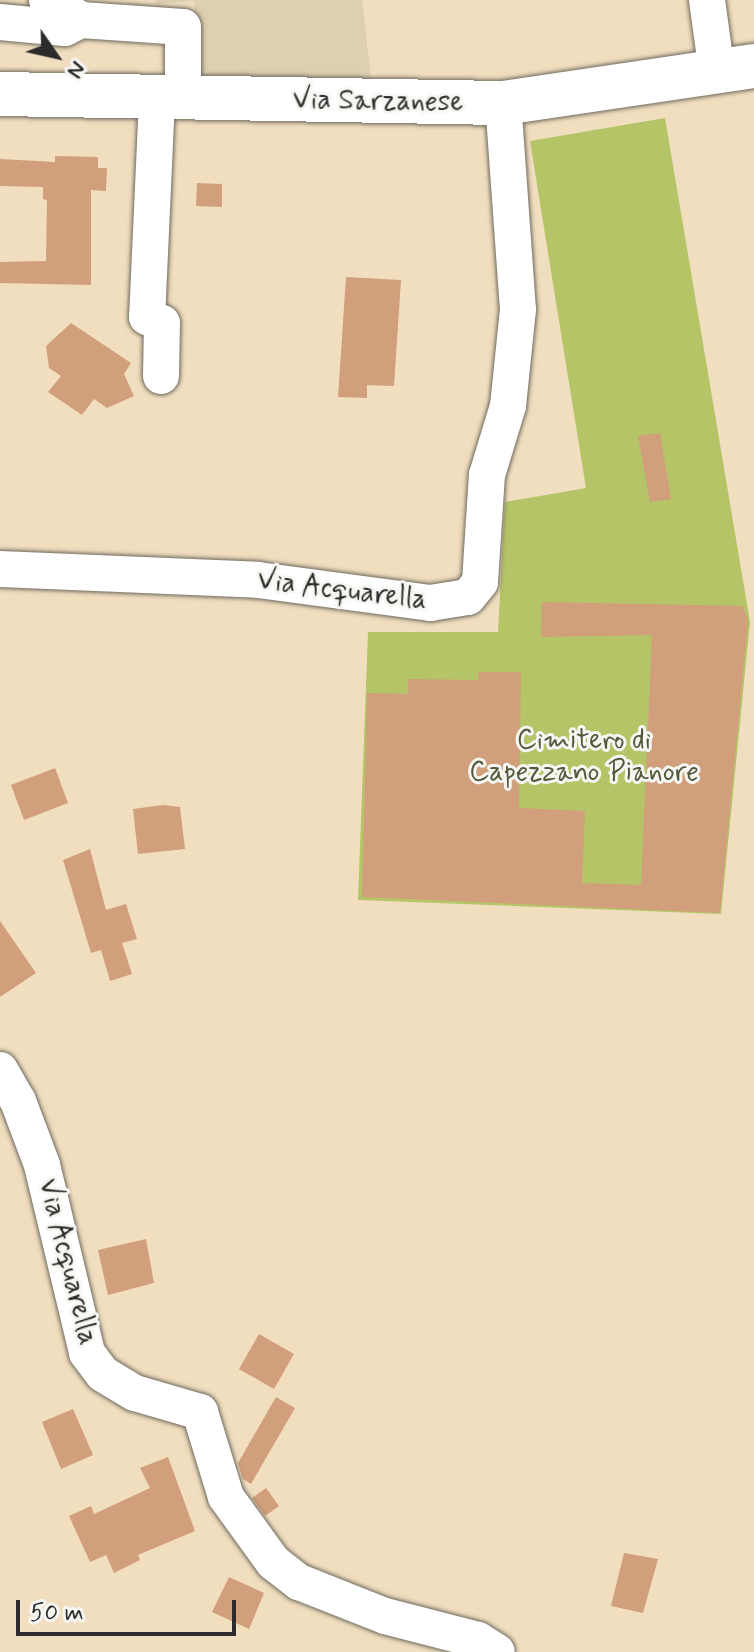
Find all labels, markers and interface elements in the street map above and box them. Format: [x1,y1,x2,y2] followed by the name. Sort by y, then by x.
[16,16,96,96] north arrow
[60,56,92,83] text: N
[293,84,463,120] street label: Via Sarzanese
[256,564,428,618] street label: Via Acquarella
[472,724,696,790] park label: Cimitero di Capezzano Pianore
[30,1176,104,1348] street label: Via Acquarella
[20,1584,240,1634] scale bar
[30,1598,84,1629] text: 50 m

